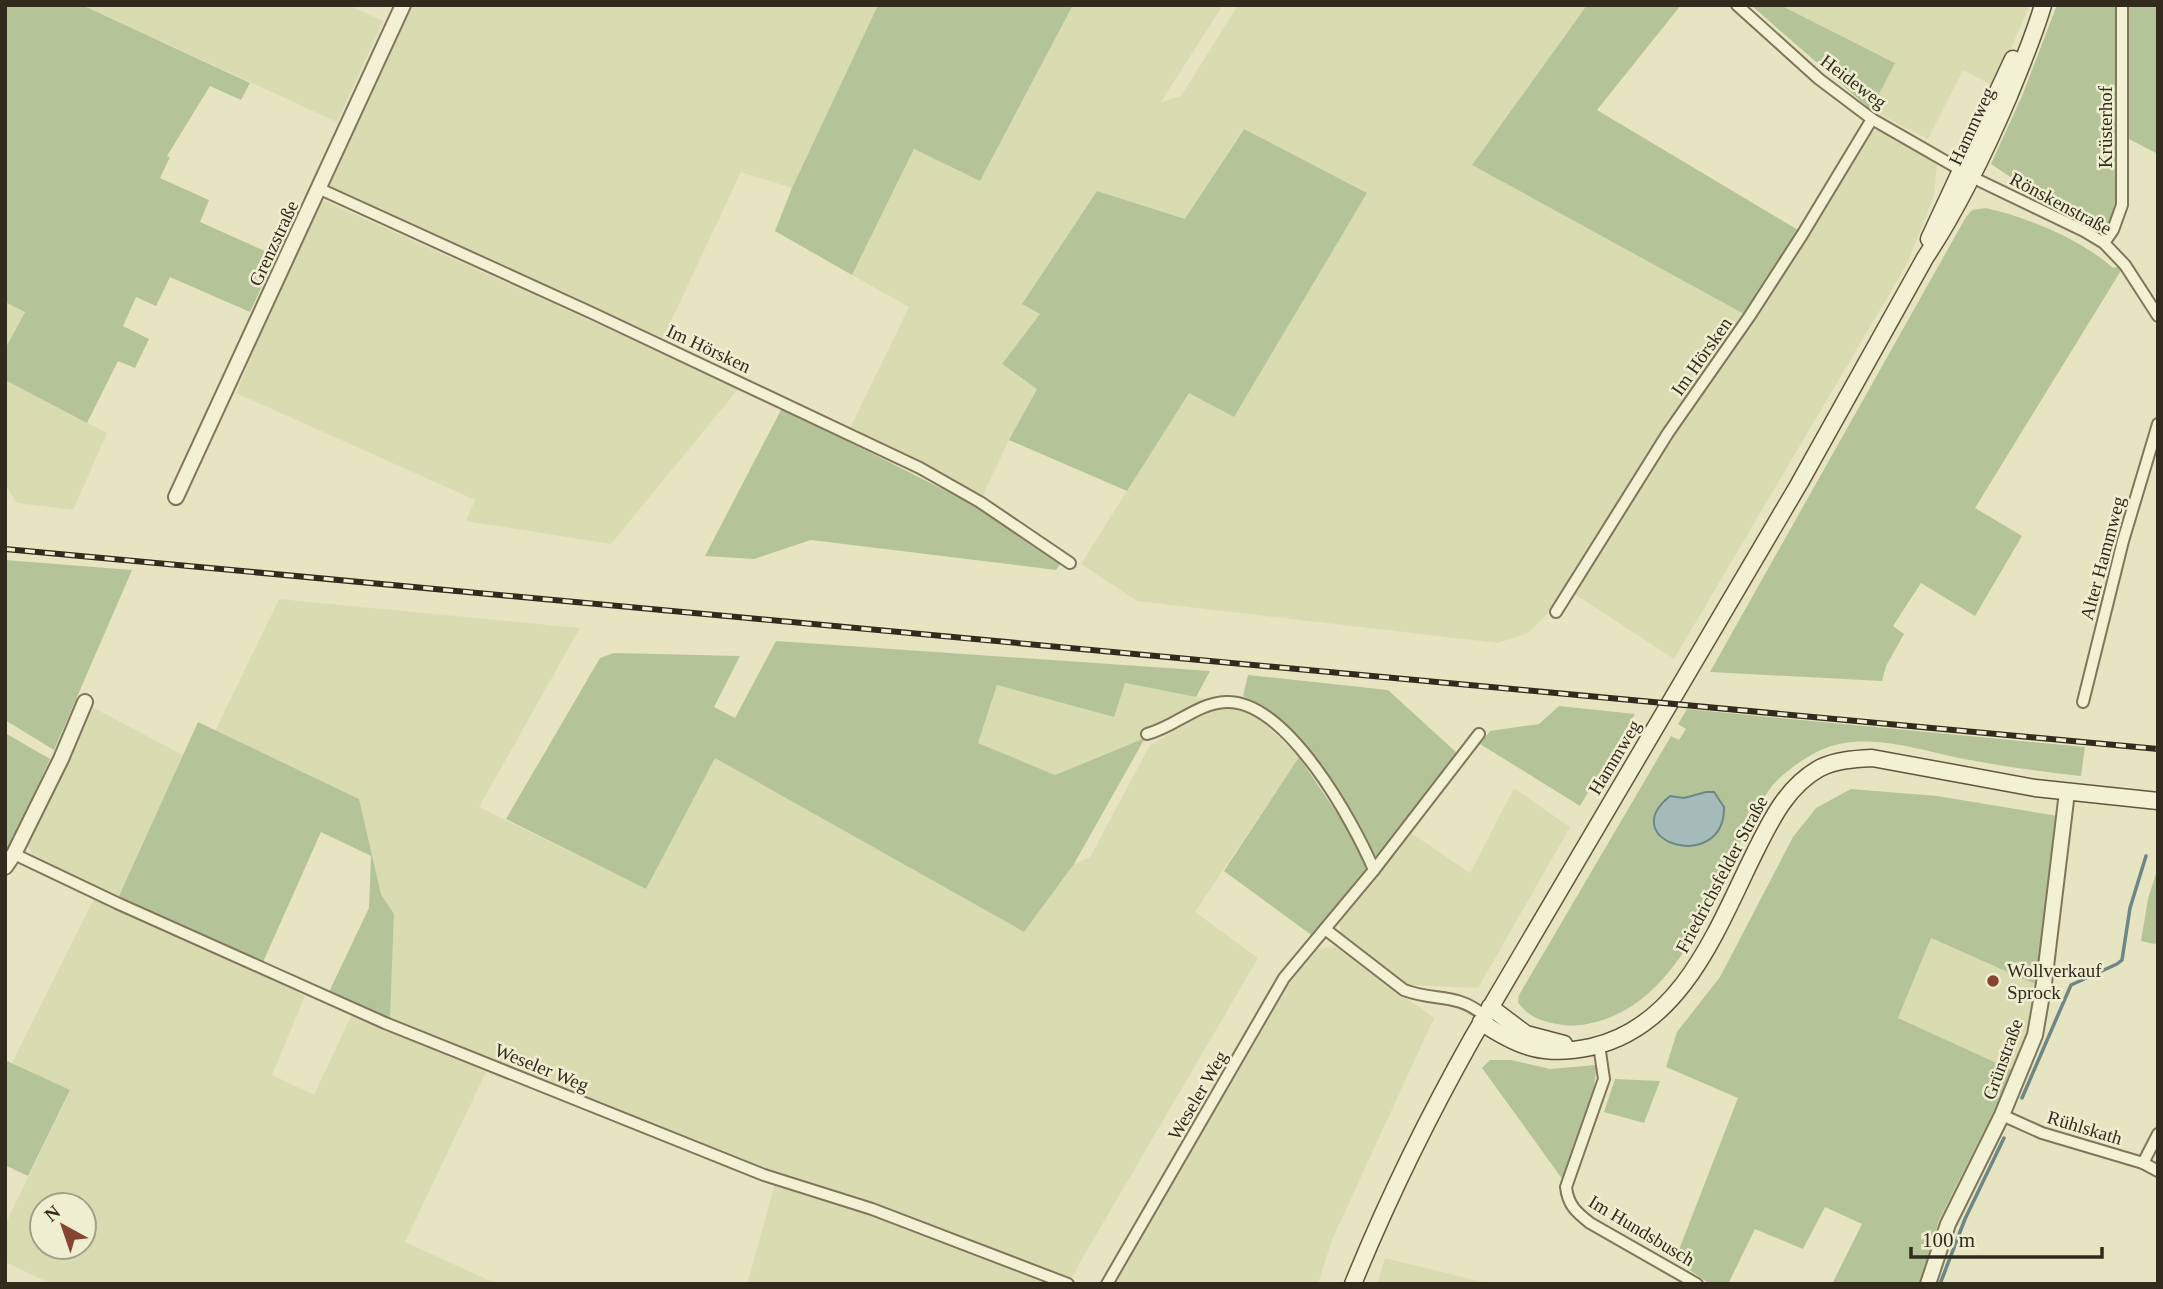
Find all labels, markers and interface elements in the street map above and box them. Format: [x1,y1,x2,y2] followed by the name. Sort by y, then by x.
[1817,50,1891,113] street label: Heideweg
[1944,84,1999,168] street label: Hammweg
[2095,85,2116,168] street label: Krüsterhof
[2006,168,2115,239] street label: Rönskenstraße
[245,197,302,289] street label: Grenzstraße
[1667,313,1736,399] street label: Im Hörsken
[663,320,755,377] street label: Im Hörsken
[2076,494,2129,622] street label: Alter Hammweg
[1584,716,1645,798] street label: Hammweg
[1671,792,1772,956] street label: Friedrichsfelder Straße
[2007,960,2102,1003] place label: Wollverkauf Sprock
[1985,973,2001,989] marker: Wollverkauf Sprock
[1978,1016,2027,1102] street label: Grünstraße
[492,1039,592,1096] street label: Weseler Weg
[1163,1047,1232,1144] street label: Weseler Weg
[2045,1106,2125,1149] street label: Rühlskath
[28,1191,98,1261] north arrow
[1585,1191,1699,1271] street label: Im Hundsbusch
[40,1201,65,1226] text: N
[1911,1216,2102,1260] scale bar
[1922,1228,1975,1252] text: 100 m

